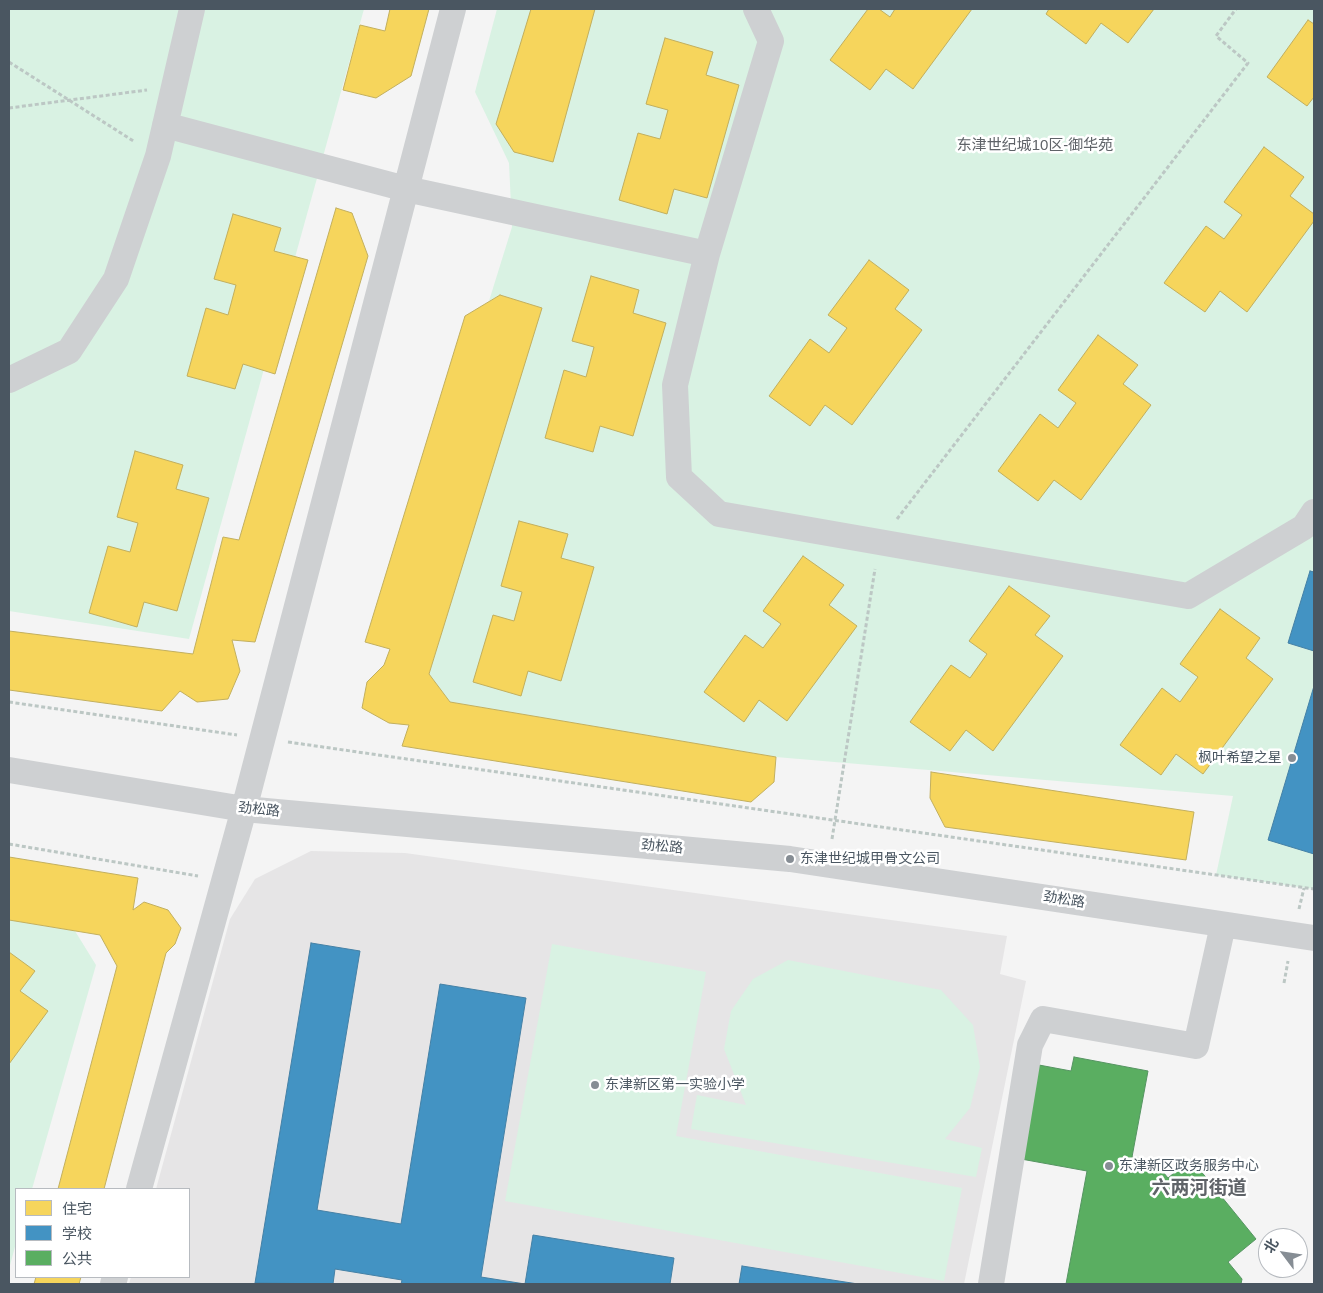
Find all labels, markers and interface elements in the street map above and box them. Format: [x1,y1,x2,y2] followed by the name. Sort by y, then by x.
[957,137,1113,155] district label: 东津世纪城10区-御华苑
[1198,750,1282,766] place label: 枫叶希望之星
[1286,752,1298,764] marker: 枫叶希望之星
[237,799,281,821] street label: 劲松路
[640,837,684,857] street label: 劲松路
[800,851,940,867] place label: 东津世纪城甲骨文公司
[784,853,796,865] marker: 东津世纪城甲骨文公司
[1042,888,1086,912] street label: 劲松路
[605,1077,745,1093] place label: 东津新区第一实验小学
[589,1079,601,1091] marker: 东津新区第一实验小学
[1119,1158,1259,1174] place label: 东津新区政务服务中心
[1103,1160,1115,1172] marker: 东津新区政务服务中心
[1152,1178,1246,1200] district label: 六两河街道
[15,1188,190,1278] legend
[62,1200,92,1217] text: 住宅
[62,1225,92,1242] text: 学校
[1258,1228,1308,1278] north arrow
[1261,1236,1281,1256] text: 北
[62,1250,92,1267] text: 公共

